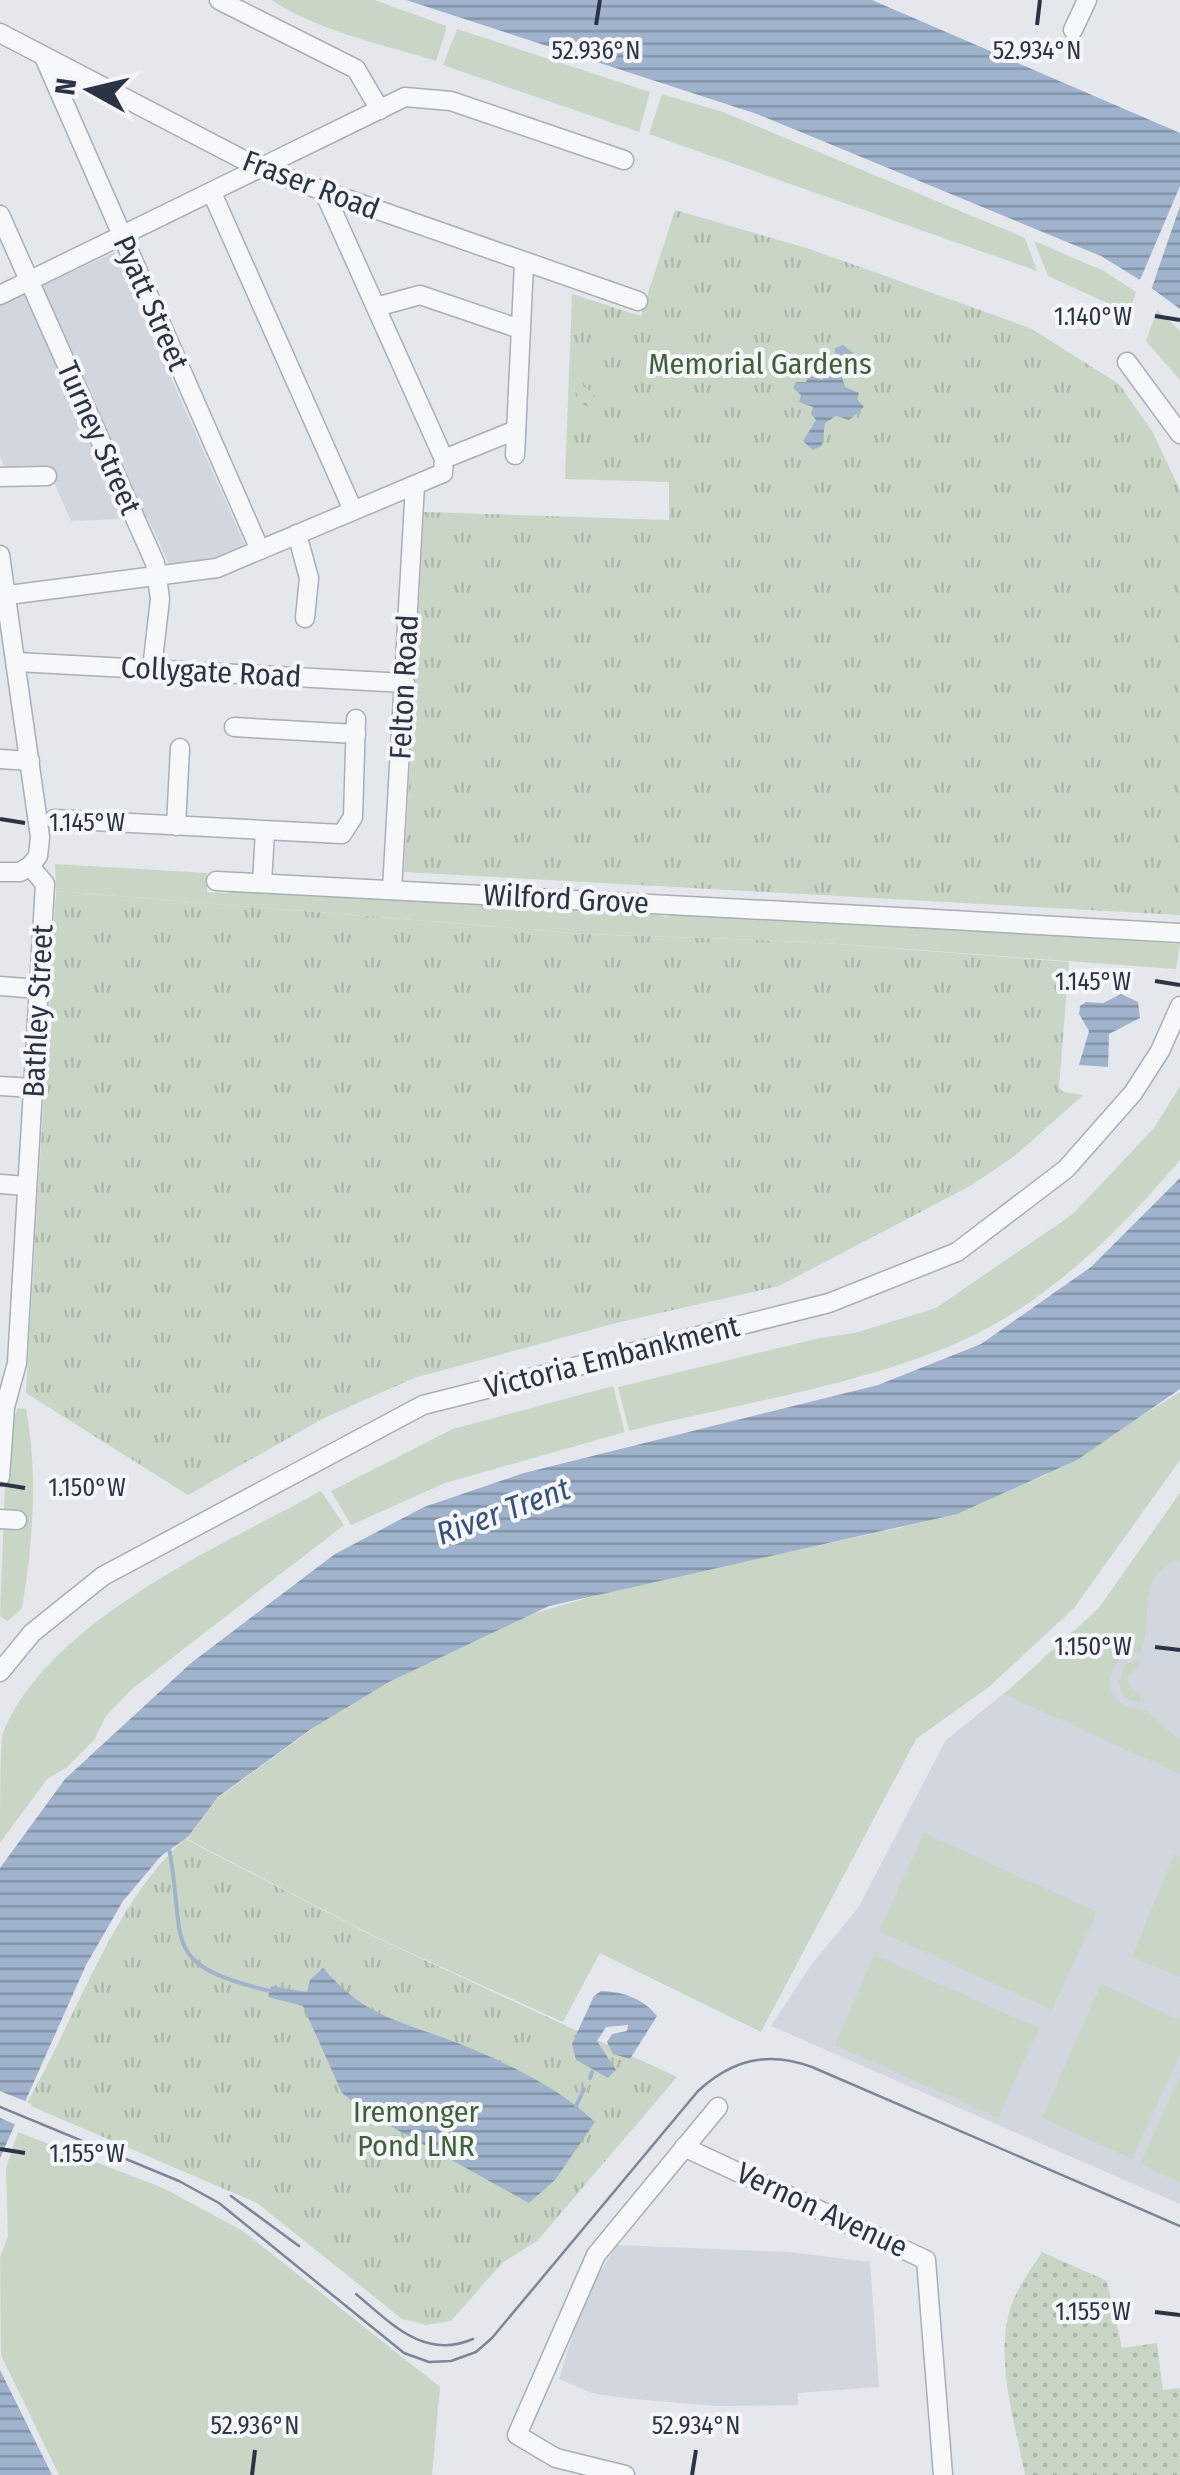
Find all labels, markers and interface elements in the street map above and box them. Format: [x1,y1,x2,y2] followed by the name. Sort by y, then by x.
[552,36,640,66] text: 52.936°N
[993,36,1081,66] text: 52.934°N
[40,40,140,140] north arrow
[48,76,83,97] text: N
[238,142,384,228] street label: Fraser Road
[105,230,197,376] street label: Pyatt Street
[1054,302,1132,332] text: 1.140°W
[648,346,872,382] park label: Memorial Gardens
[49,356,149,520] street label: Turney Street
[382,614,426,760] street label: Felton Road
[120,649,302,695] street label: Collygate Road
[49,808,125,838] text: 1.145°W
[482,877,650,921] street label: Wilford Grove
[15,923,61,1099] street label: Bathley Street
[1055,967,1131,997] text: 1.145°W
[481,1308,743,1406] street label: Victoria Embankment
[431,1469,576,1553] water label: River Trent
[48,1473,126,1503] text: 1.150°W
[1054,1632,1132,1662] text: 1.150°W
[353,2094,479,2164] park label: Iremonger Pond LNR
[49,2139,125,2169] text: 1.155°W
[731,2155,913,2265] street label: Vernon Avenue
[1055,2297,1131,2327] text: 1.155°W
[211,2411,299,2441] text: 52.936°N
[652,2411,740,2441] text: 52.934°N

